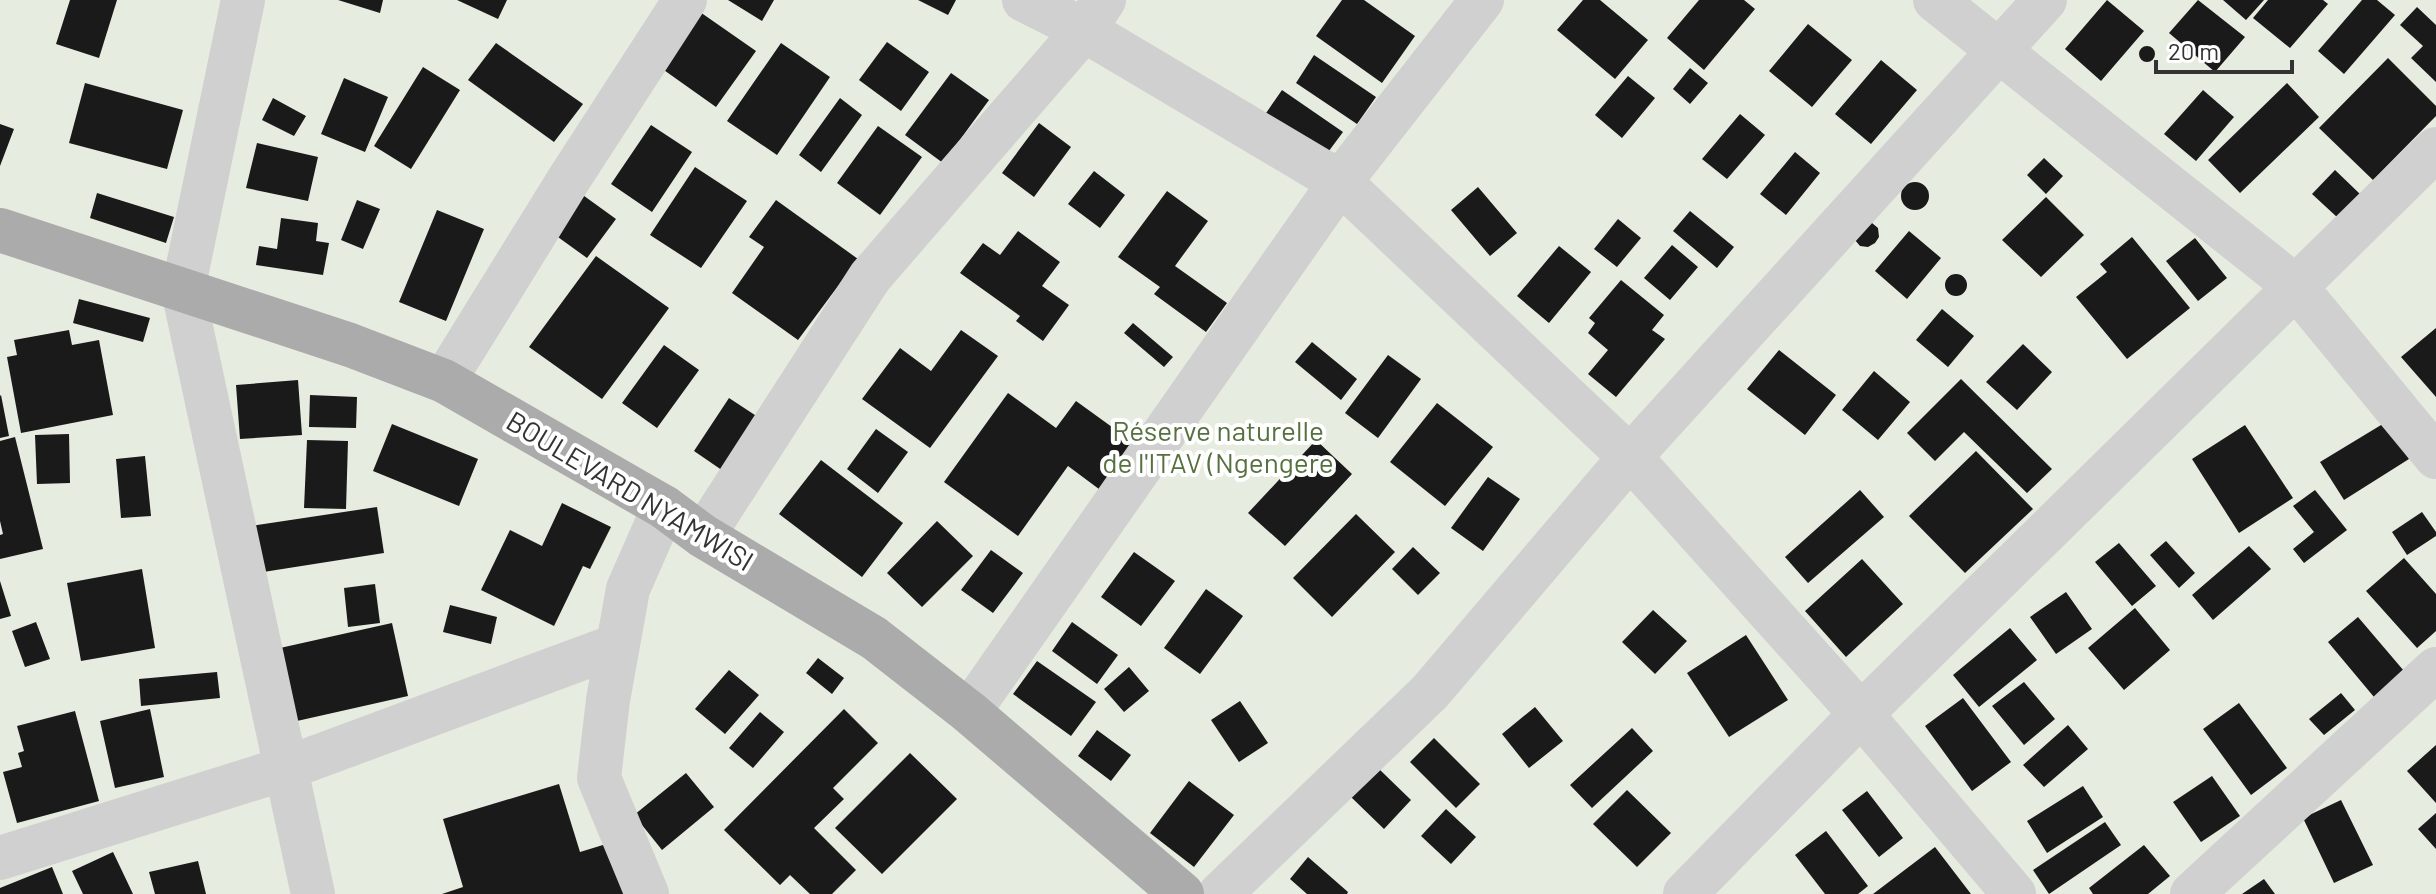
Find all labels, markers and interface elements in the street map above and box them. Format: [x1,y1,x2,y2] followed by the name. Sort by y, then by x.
[2156,24,2292,74] scale bar
[2168,36,2219,65] text: 20 m
[501,403,760,577] street label: BOULEVARD NYAMWISI
[1102,413,1334,479] park label: Réserve naturelle de l'ITAV (Ngengere

